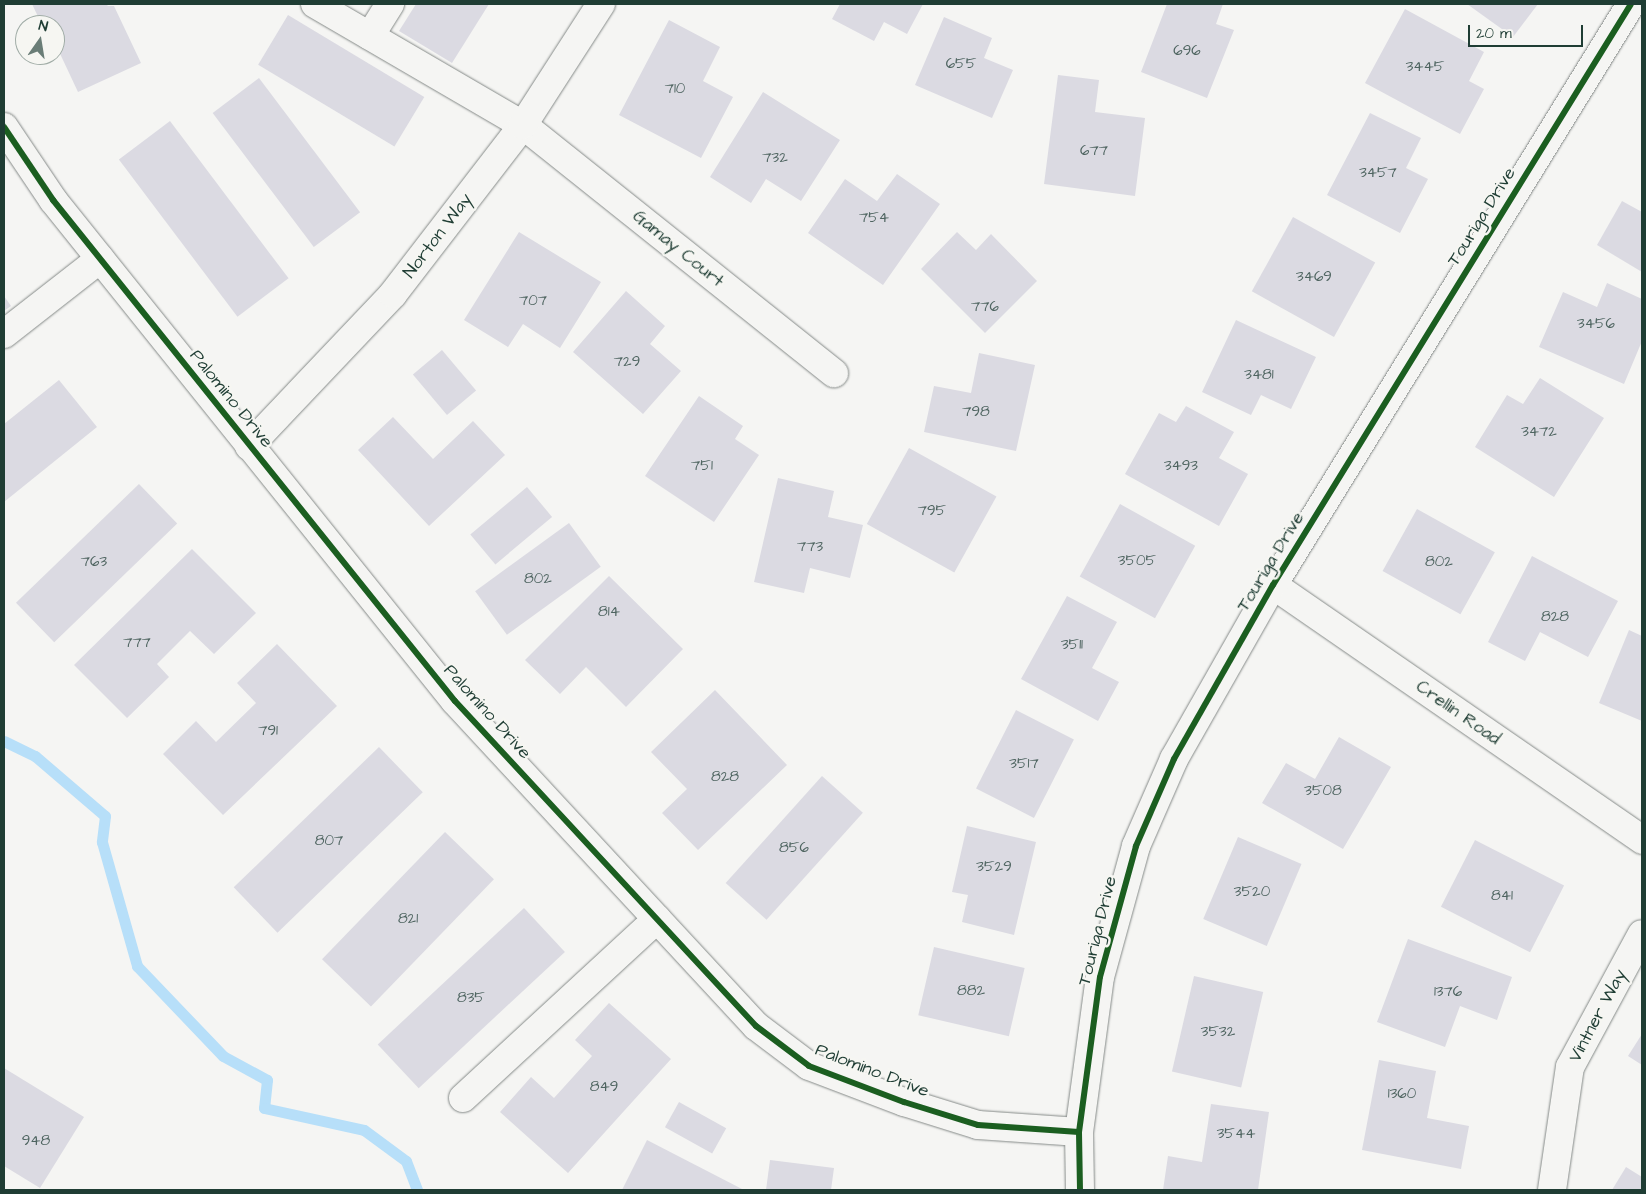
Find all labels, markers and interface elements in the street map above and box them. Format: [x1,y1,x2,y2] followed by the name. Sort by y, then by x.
[15,15,65,65] north arrow
[1471,15,1586,47] scale bar
[37,16,50,37] text: N
[1476,23,1512,44] text: 20 m
[1173,42,1201,60] house number: 696
[946,55,976,73] house number: 655
[1406,58,1444,76] house number: 3445
[665,80,685,98] house number: 710
[1080,142,1108,160] house number: 677
[762,149,788,167] house number: 732
[1359,164,1397,182] house number: 3457
[1443,164,1521,270] street label: Touriga Drive
[399,189,477,283] street label: Norton Way
[628,206,728,292] street label: Gamay Court
[859,209,889,227] house number: 754
[1296,268,1332,286] house number: 3469
[519,292,547,310] house number: 707
[971,298,999,316] house number: 776
[1577,315,1615,333] house number: 3456
[185,346,277,452] street label: Palomino Drive
[614,353,640,371] house number: 729
[1244,366,1274,384] house number: 3481
[962,403,990,421] house number: 798
[1521,423,1557,441] house number: 3472
[691,457,713,475] house number: 751
[1164,457,1198,475] house number: 3493
[918,502,946,520] house number: 795
[1233,508,1309,616] street label: Touriga Drive
[797,538,823,556] house number: 773
[1118,552,1156,570] house number: 3505
[81,553,107,571] house number: 763
[1425,553,1453,571] house number: 802
[524,570,552,588] house number: 802
[598,603,620,621] house number: 814
[1541,608,1569,626] house number: 828
[123,634,151,652] house number: 777
[1061,636,1083,654] house number: 3511
[439,660,535,764] street label: Palomino Drive
[1412,676,1504,750] street label: Crellin Road
[258,722,278,740] house number: 791
[1009,755,1039,773] house number: 3517
[711,768,739,786] house number: 828
[1304,782,1342,800] house number: 3508
[315,832,343,850] house number: 807
[779,839,809,857] house number: 856
[976,858,1012,876] house number: 3529
[1074,874,1122,988] street label: Touriga Drive
[1234,883,1270,901] house number: 3520
[1491,887,1513,905] house number: 841
[398,910,418,928] house number: 821
[1564,966,1632,1066] street label: Vintner Way
[957,982,985,1000] house number: 882
[1434,983,1462,1001] house number: 1376
[457,989,485,1007] house number: 835
[1201,1023,1235,1041] house number: 3532
[812,1039,932,1103] street label: Palomino Drive
[590,1078,618,1096] house number: 849
[1388,1085,1416,1103] house number: 1360
[1217,1125,1255,1143] house number: 3544
[22,1132,50,1150] house number: 948

